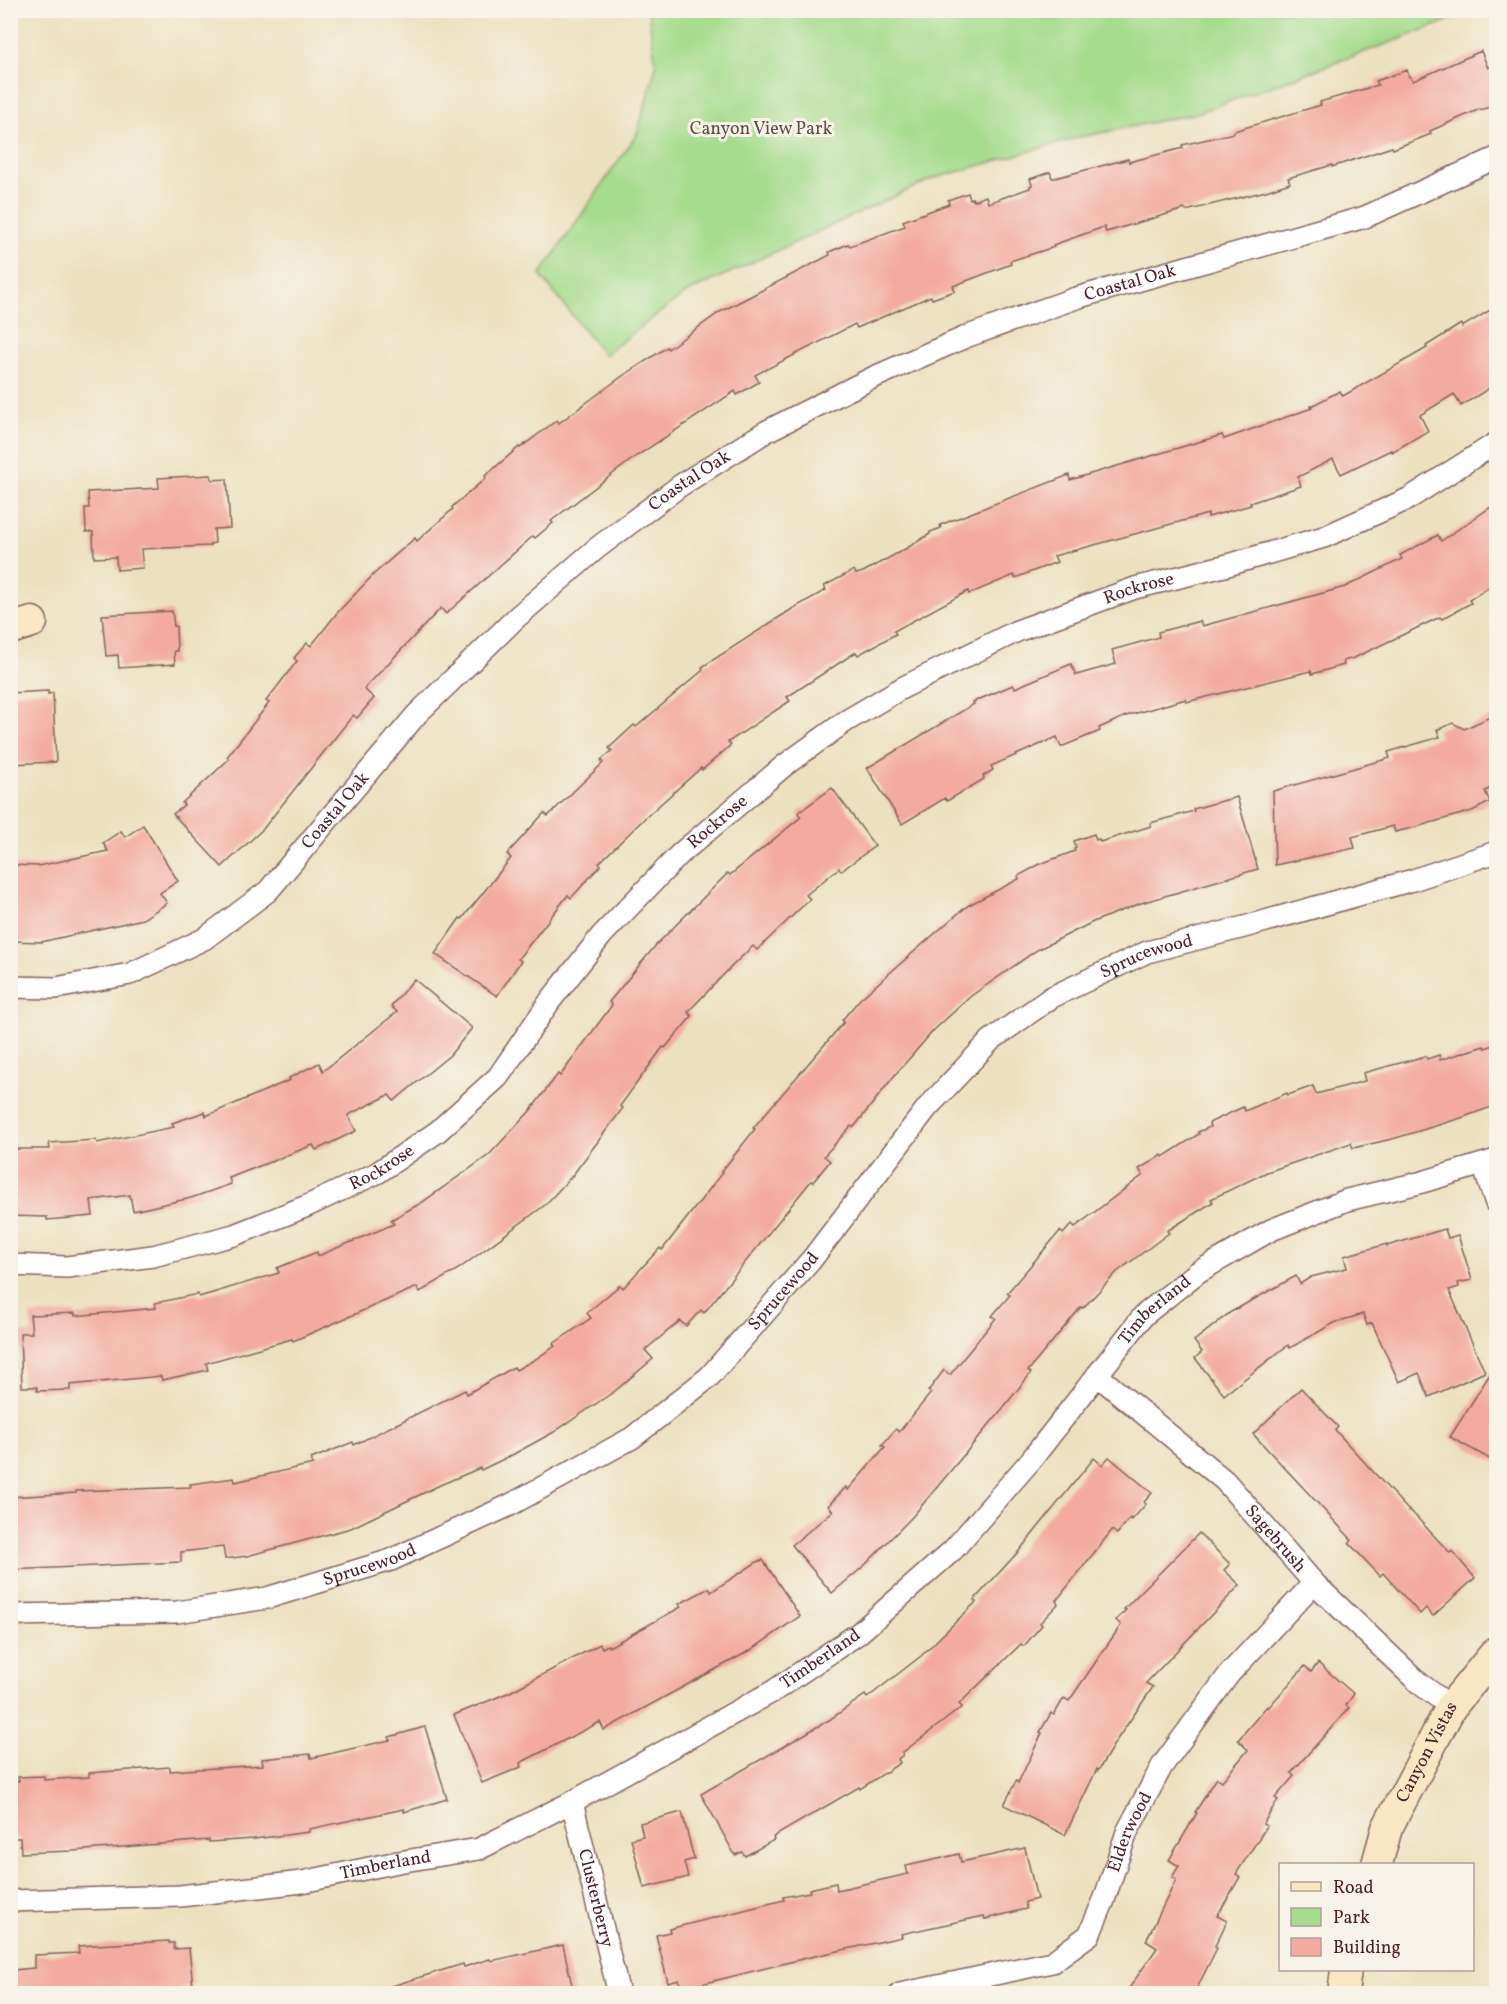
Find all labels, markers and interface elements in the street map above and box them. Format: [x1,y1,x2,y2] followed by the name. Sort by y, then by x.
[690,117,833,142] park label: Canyon View Park
[1081,258,1179,308] street label: Coastal Oak
[643,444,736,518] street label: Coastal Oak
[1100,566,1176,611] street label: Rockrose
[296,767,376,855] street label: Coastal Oak
[682,789,753,855] street label: Rockrose
[1096,928,1195,985] street label: Sprucewood
[345,1139,419,1197] street label: Rockrose
[742,1247,825,1336] street label: Sprucewood
[1113,1270,1197,1350] street label: Timberland
[1239,1500,1312,1578] street label: Sagebrush
[320,1537,421,1593] street label: Sprucewood
[775,1623,866,1695] street label: Timberland
[1390,1696,1463,1807] street label: Canyon Vistas
[1102,1787,1159,1876] street label: Elderwood
[338,1844,433,1886] street label: Timberland
[571,1846,620,1950] street label: Clusterberry
[1279,1863,1474,1971] legend
[1333,1876,1374,1901] text: Road
[1333,1906,1370,1931] text: Park
[1333,1936,1401,1961] text: Building

